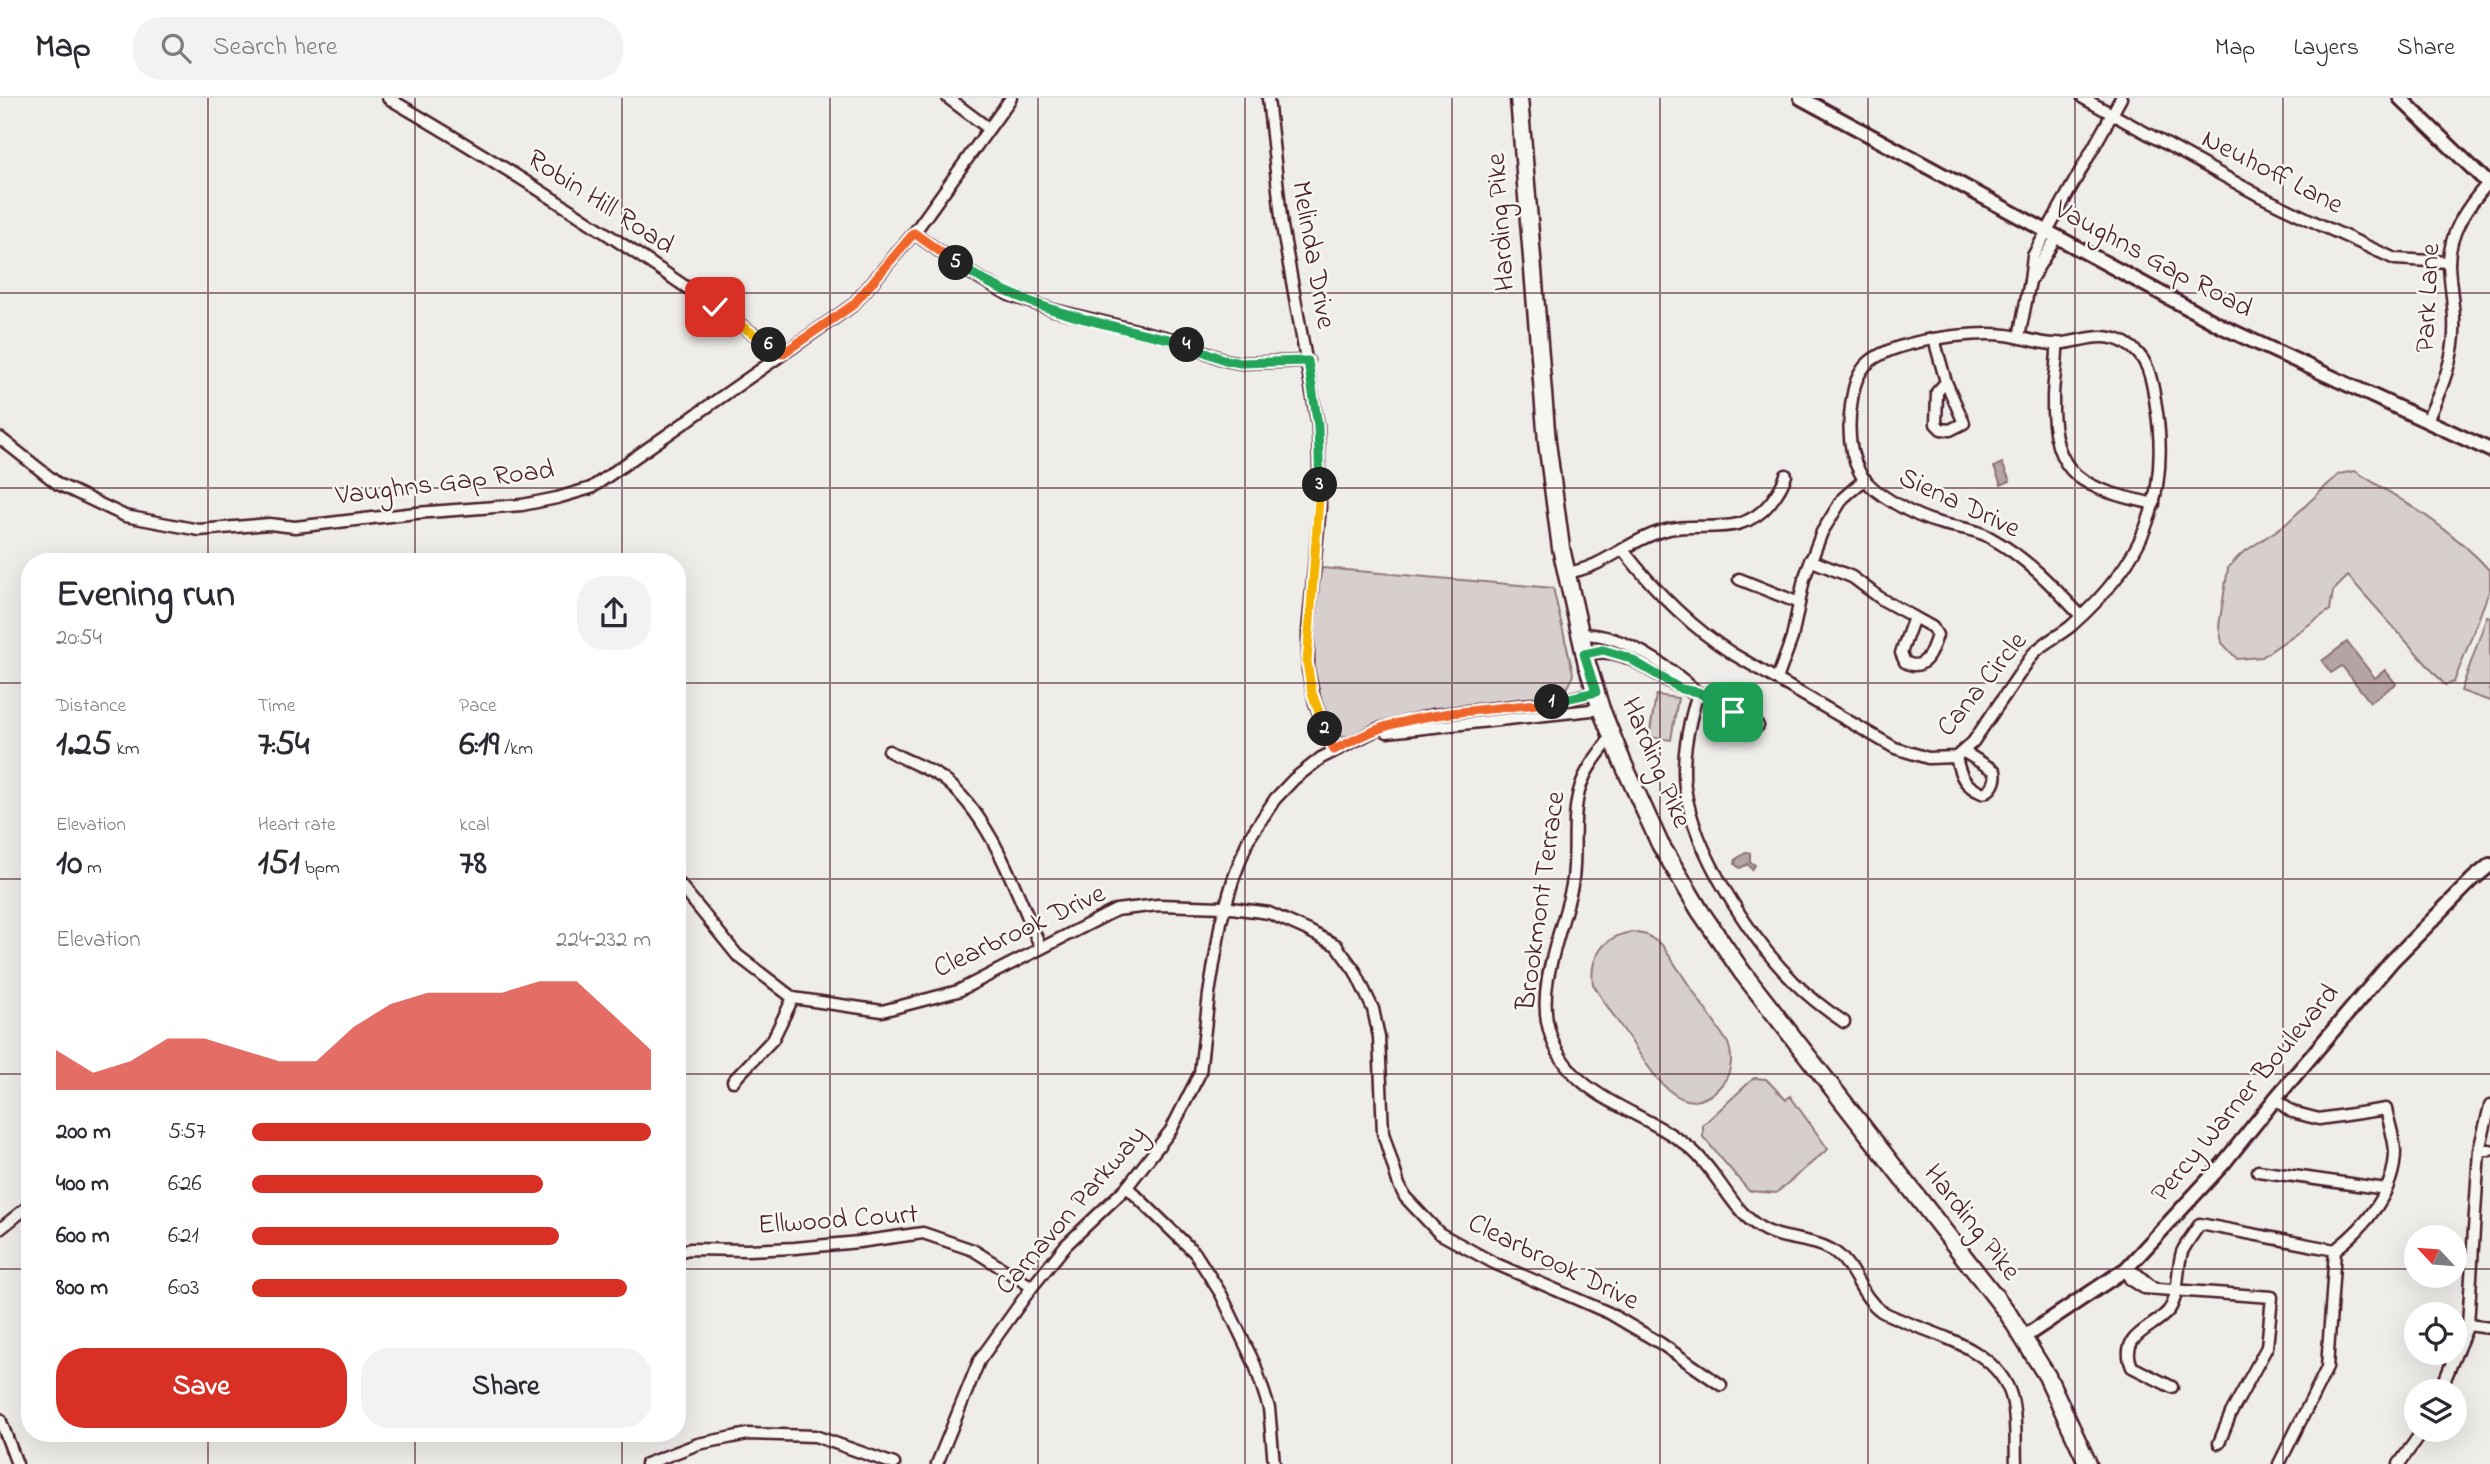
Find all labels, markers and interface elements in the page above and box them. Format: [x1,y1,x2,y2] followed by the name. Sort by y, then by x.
[133,17,623,80] search box
[35,24,91,72] text: Map
[157,29,195,67] icon: search
[213,29,337,67] text: Search here
[2215,31,2255,66] text: Map
[2293,31,2359,66] text: Layers
[2397,31,2455,66] text: Share
[2194,120,2350,226] street label: Neuhoff Lane
[518,140,682,266] street label: Robin Hill Road
[1477,151,1527,293] street label: Harding Pike
[1279,178,1345,333] street label: Melinda Drive
[2045,190,2260,330] street label: Vaughns Gap Road
[2406,242,2452,354] street label: Park Lane
[939,246,974,280] pin: 5
[950,249,961,276] text: 5
[685,277,745,337] pin
[696,288,734,326] icon: check
[752,328,786,362] pin: 6
[1170,328,1204,362] pin: 4
[764,331,773,358] text: 6
[1183,331,1190,358] text: 4
[332,450,557,518] street label: Vaughns Gap Road
[1891,458,2027,550] street label: Siena Drive
[1302,468,1338,502] pin: 3
[1316,471,1323,498] text: 3
[56,568,235,624] text: Evening run
[577,576,651,650] button: share
[56,622,102,655] text: 20:54
[1928,623,2039,747] street label: Cana Circle
[1703,682,1763,742] pin
[1534,684,1570,720] pin: 1
[1548,688,1555,715] text: 1
[1609,691,1701,835] street label: Harding Pike
[56,693,126,720] text: Distance
[258,693,295,720] text: Time
[459,693,496,720] text: Pace
[1714,693,1752,731] icon: arrive
[1308,712,1342,746] pin: 2
[1320,715,1329,742] text: 2
[56,720,112,771] text: 1.25
[258,720,310,771] text: 7:54
[459,720,499,771] text: 6:19
[112,736,140,763] text: km
[499,736,533,763] text: /km
[1506,788,1578,1014] street label: Brookmont Terrace
[56,812,126,839] text: Elevation
[258,812,336,839] text: Heart rate
[459,812,490,839] text: kcal
[56,839,82,890] text: 10
[258,839,300,890] text: 151
[459,839,487,890] text: 78
[82,855,102,882] text: m
[300,855,340,882] text: bpm
[927,874,1113,990] street label: Clearbrook Drive
[56,924,141,957] text: Elevation
[556,924,651,957] text: 224–232 m
[2142,975,2350,1213] street label: Percy Warner Boulevard
[56,1116,111,1149] text: 200 m
[168,1116,206,1149] text: 5:57
[986,1117,1158,1305] street label: Carnavon Parkway
[1912,1156,2030,1291] street label: Harding Pike
[56,1168,109,1201] text: 400 m
[168,1168,202,1201] text: 6:26
[757,1195,919,1247] street label: Ellwood Court
[1460,1204,1646,1322] street label: Clearbrook Drive
[56,1220,110,1253] text: 600 m
[168,1220,199,1253] text: 6:21
[2404,1225,2468,1288] north arrow
[2404,1225,2467,1442] map controls
[56,1272,108,1305] text: 800 m
[168,1272,200,1305] text: 6:03
[2404,1302,2467,1365] button: locate
[56,1348,347,1428] button: Save
[361,1348,651,1428] button: Share
[2404,1379,2467,1442] button: layers

